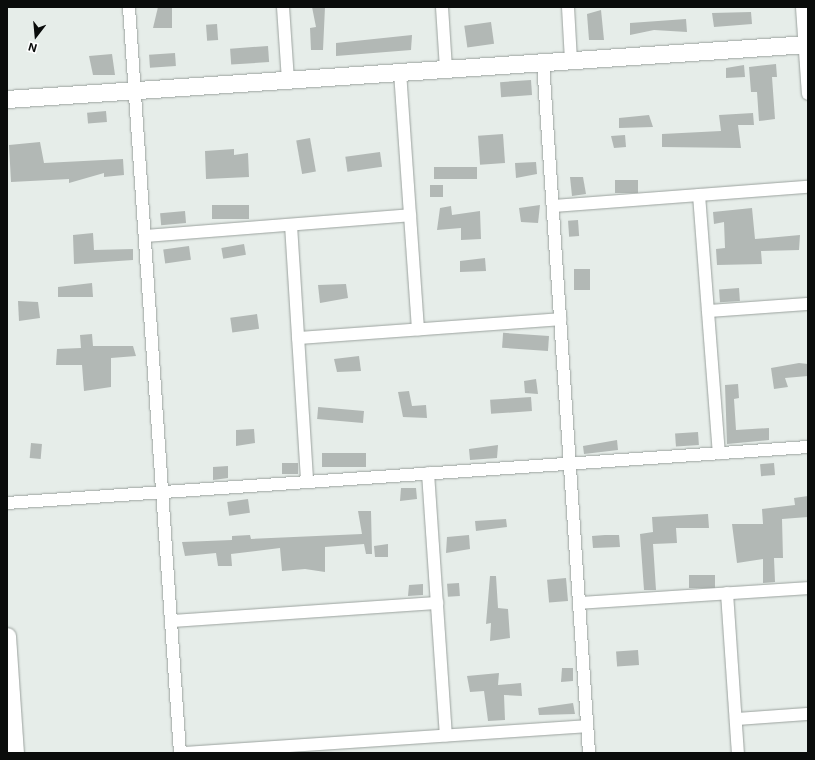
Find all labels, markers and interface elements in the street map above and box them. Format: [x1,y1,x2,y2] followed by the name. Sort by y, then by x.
[16,16,56,56] north arrow
[27,40,39,55] text: N

